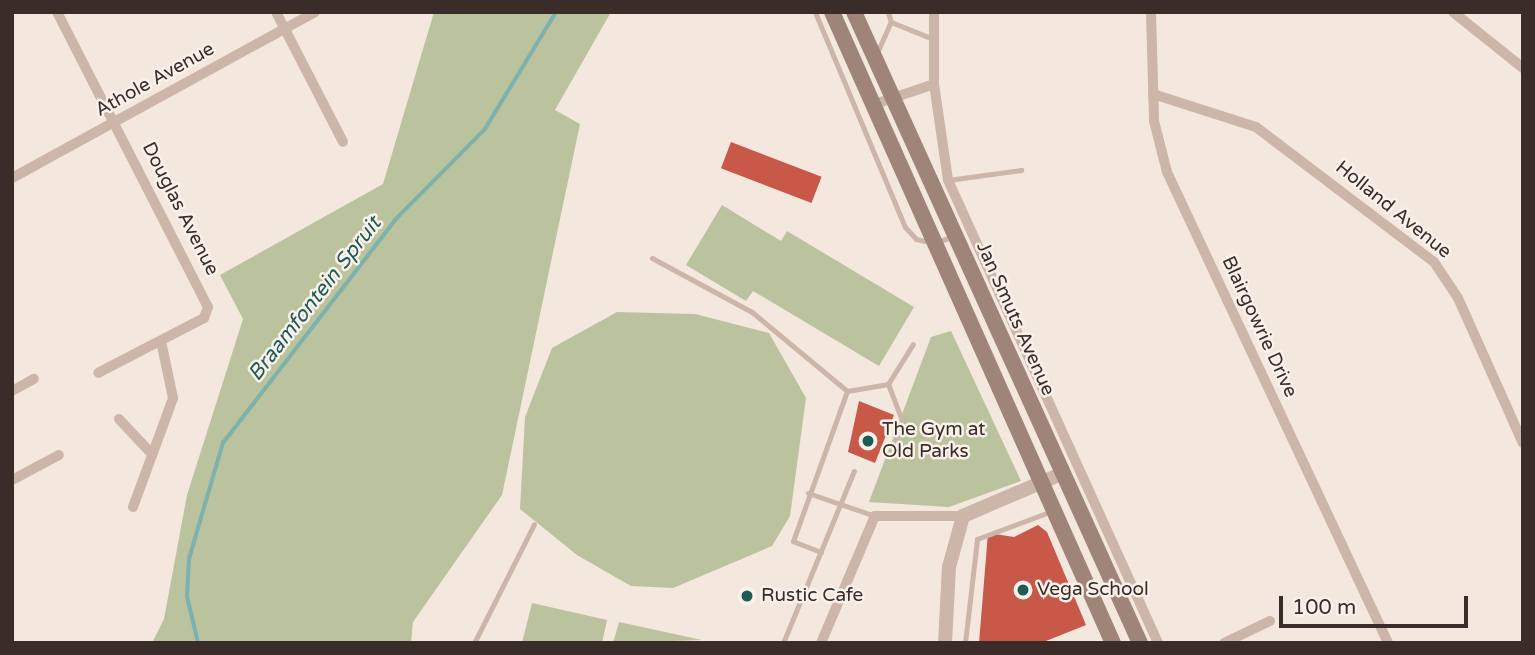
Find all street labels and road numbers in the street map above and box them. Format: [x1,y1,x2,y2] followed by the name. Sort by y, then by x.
[92,38,218,122] street label: Athole Avenue
[137,139,223,279] street label: Douglas Avenue
[1331,156,1455,264] street label: Holland Avenue
[971,239,1059,399] street label: Jan Smuts Avenue
[1216,253,1302,401] street label: Blairgowrie Drive

